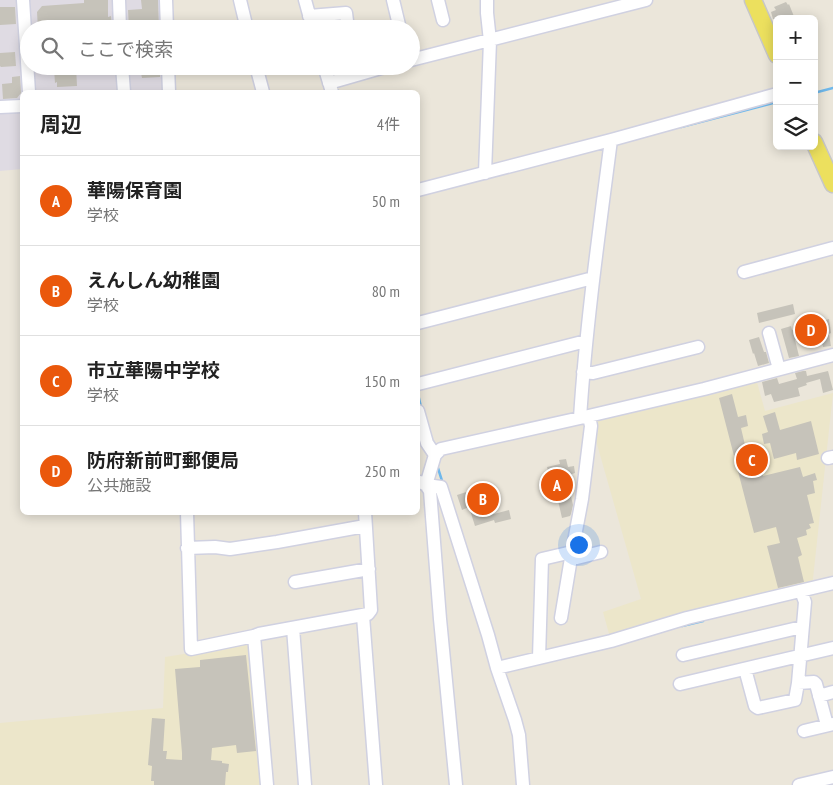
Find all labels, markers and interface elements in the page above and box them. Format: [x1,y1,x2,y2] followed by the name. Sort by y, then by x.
[773,15,818,150] map controls
[773,15,818,60] button: +
[20,20,420,75] search box
[38,34,66,62] icon: search
[78,37,173,61] text: ここで検索
[773,60,818,105] button: −
[773,105,818,150] button: layers
[40,111,82,138] text: 周辺
[377,114,400,134] text: 4件
[87,178,182,202] text: 華陽保育園
[52,191,60,211] text: A
[372,191,400,211] text: 50 m
[87,205,119,225] text: 学校
[87,268,220,292] text: えんしん幼稚園
[52,281,60,301] text: B
[372,281,400,301] text: 80 m
[87,295,119,315] text: 学校
[795,311,827,349] pin: D
[87,358,220,382] text: 市立華陽中学校
[52,371,60,391] text: C
[365,371,400,391] text: 150 m
[87,385,119,405] text: 学校
[736,441,768,479] pin: C
[87,448,239,472] text: 防府新前町郵便局
[52,461,60,481] text: D
[365,461,400,481] text: 250 m
[541,466,573,504] pin: A
[87,475,151,495] text: 公共施設
[467,480,499,518] pin: B
[566,532,592,558] your location

